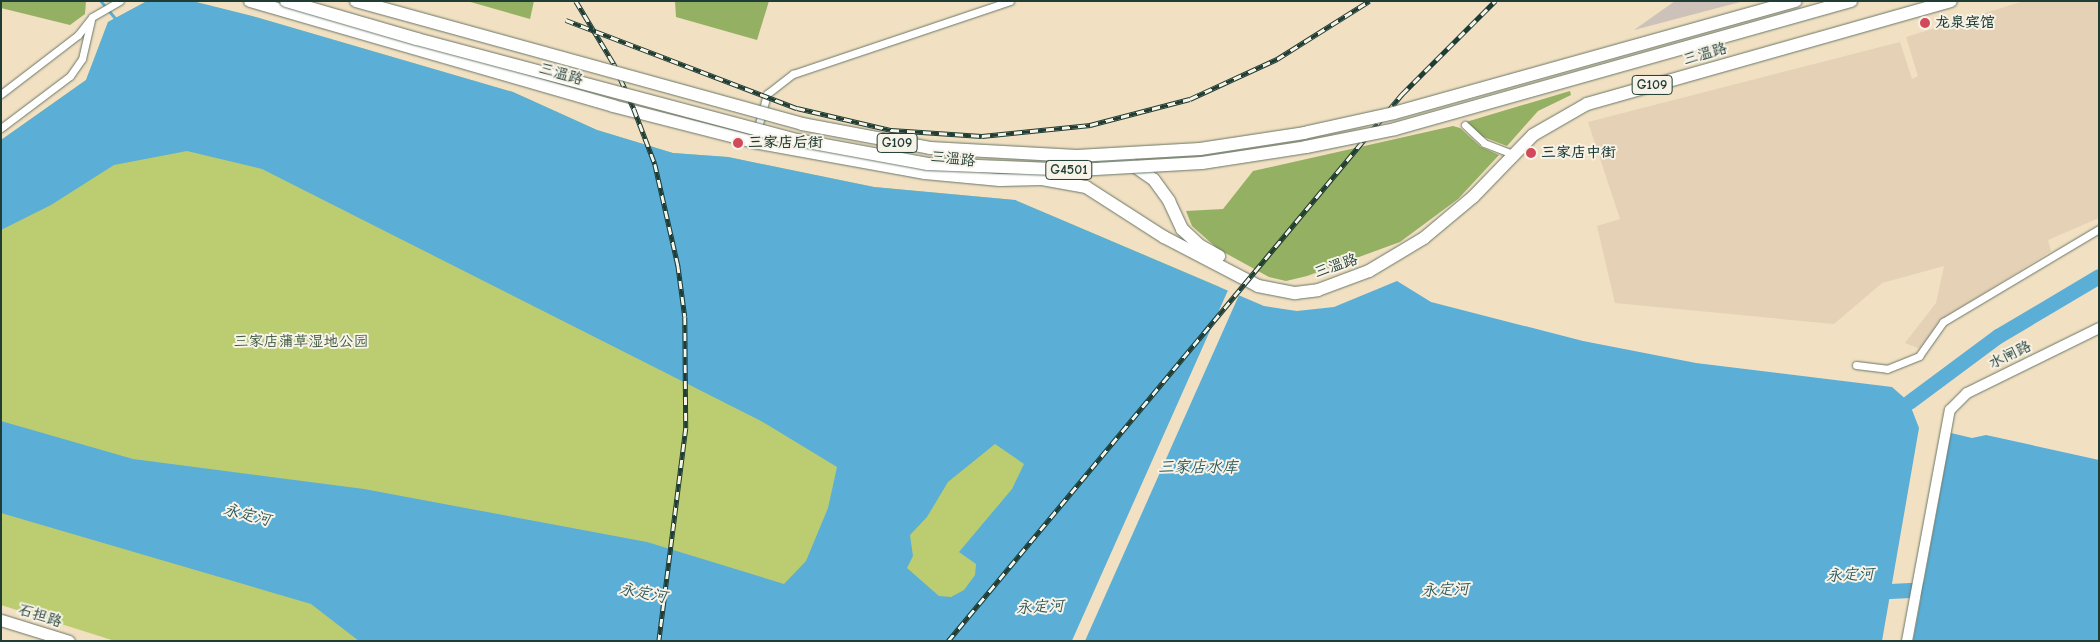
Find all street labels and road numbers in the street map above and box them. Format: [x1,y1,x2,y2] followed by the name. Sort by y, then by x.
[1681,39,1729,69] street label: 三温路
[537,59,585,89] street label: 三温路
[1631,74,1673,96] road number: G109
[876,132,918,154] road number: G109
[930,148,976,170] street label: 三温路
[1045,158,1093,182] road number: G4501
[1312,250,1360,282] street label: 三温路
[1986,337,2034,373] street label: 水闸路
[16,601,64,631] street label: 石担路

